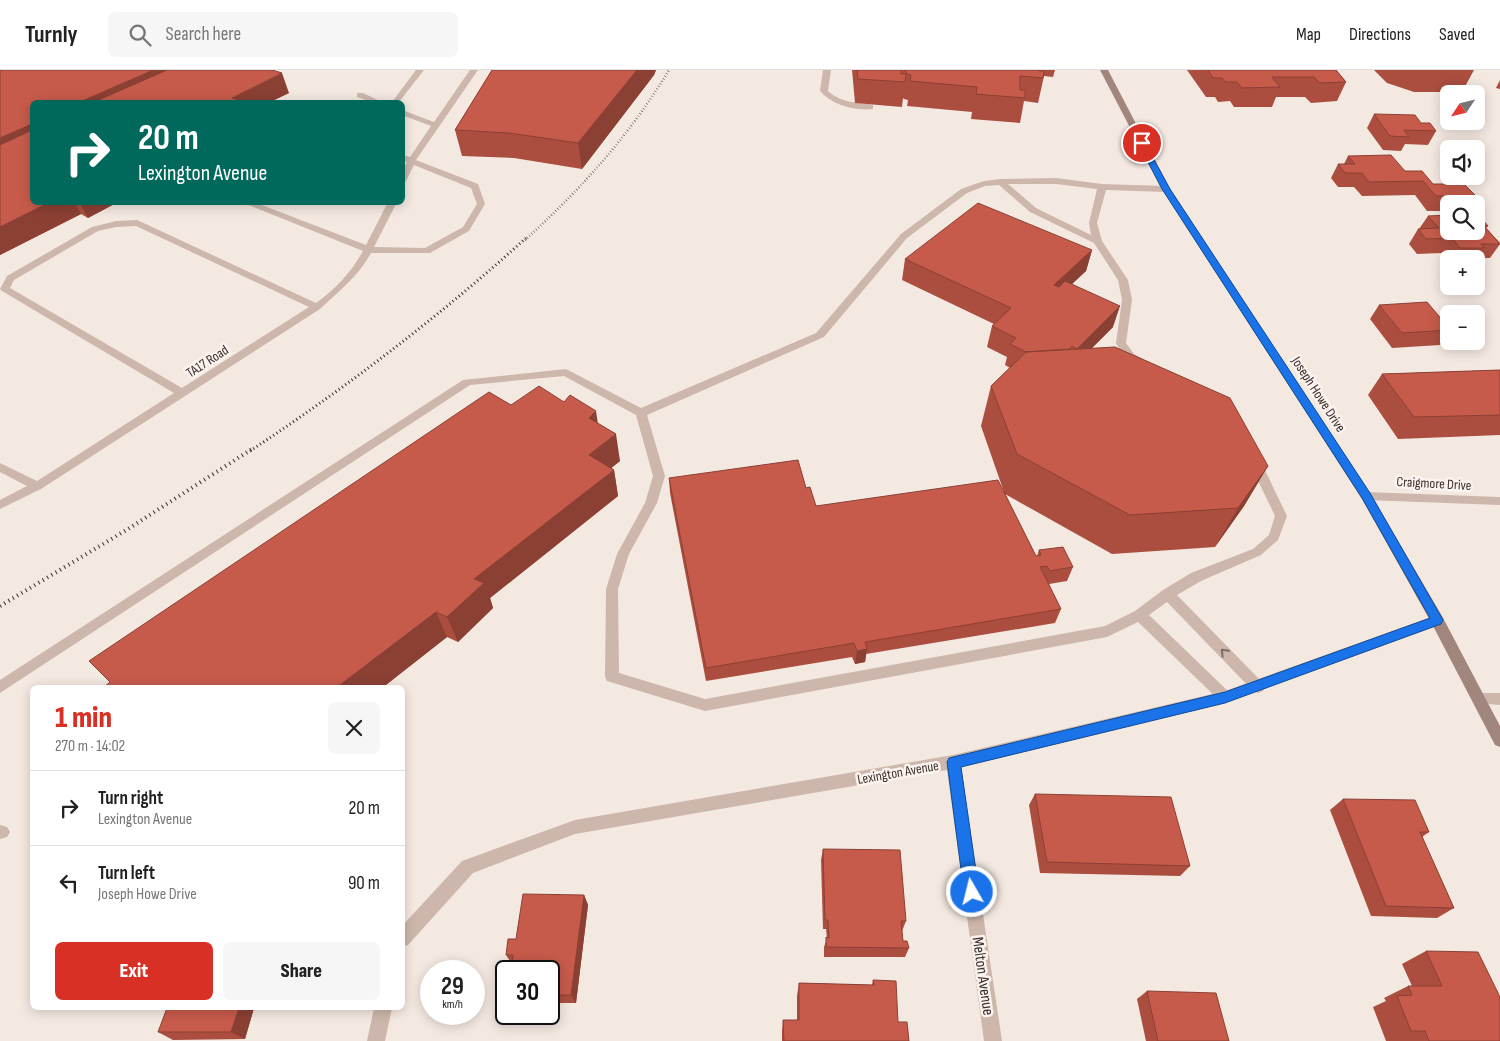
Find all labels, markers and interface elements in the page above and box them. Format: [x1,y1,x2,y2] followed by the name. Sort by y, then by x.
[108,12,458,57] search box
[25,20,78,49] text: Turnly
[126,21,154,49] icon: search
[166,23,241,46] text: Search here
[1296,24,1321,45] text: Map
[1349,24,1411,45] text: Directions
[1439,24,1475,45] text: Saved
[1440,85,1485,130] north arrow
[1440,85,1485,350] map controls
[138,117,199,160] text: 20 m
[55,120,120,185] icon: right
[1121,122,1163,164] pin
[1128,129,1156,157] icon: arrive
[1440,140,1485,185] button: sound
[138,160,267,187] text: Lexington Avenue
[1440,195,1485,240] button: search
[1440,250,1485,295] button: +
[1440,305,1485,350] button: −
[183,341,232,381] street label: TA17 Road
[1287,353,1349,435] street label: Joseph Howe Drive
[1396,473,1472,494] street label: Craigmore Drive
[1221,648,1230,657] one-way arrow
[55,700,112,736] text: 1 min
[328,702,380,754] button: close
[55,737,125,756] text: 270 m · 14:02
[856,757,940,788] street label: Lexington Avenue
[98,787,163,810] text: Turn right
[55,794,83,822] icon: right
[348,797,380,820] text: 20 m
[98,810,192,829] text: Lexington Avenue
[98,862,155,885] text: Turn left
[945,865,997,917] position arrow
[55,869,83,897] icon: left
[348,872,380,895] text: 90 m
[98,885,197,904] text: Joseph Howe Drive
[968,936,997,1017] street label: Melton Avenue
[55,942,213,1000] button: Exit
[223,942,380,1000] button: Share
[495,960,560,1025] speed limit sign: 30
[441,971,464,1002] text: 29
[442,997,463,1012] text: km/h

